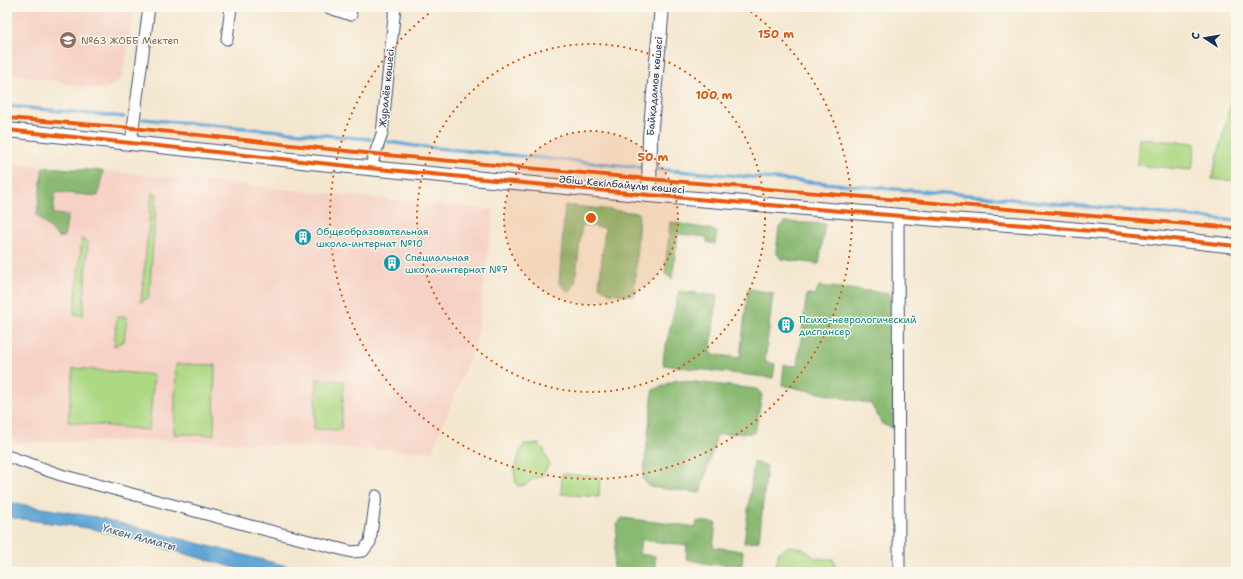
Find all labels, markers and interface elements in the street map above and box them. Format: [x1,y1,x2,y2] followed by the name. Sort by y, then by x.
[1185,18,1225,58] north arrow
[758,26,794,42] text: 150 m
[58,30,78,50] school or university icon: №63 ЖОББ Мектеп
[1188,31,1204,41] text: С
[81,34,179,47] place label: №63 ЖОББ Мектеп
[644,36,665,136] street label: Байқадамов көшесі
[376,48,397,128] street label: Журалёв көшесі
[696,87,733,103] text: 100 m
[638,149,669,165] text: 50 m
[558,173,686,196] street label: Әбіш Кекілбайұлы көшесі
[584,211,598,225] centre of rings
[316,225,429,250] place label: Общеобразовательная школа-интернат №10
[293,227,313,247] building icon: Общеобразовательная школа-интернат №10
[405,251,508,276] place label: Специальная школа-интернат №7
[382,253,402,273] building icon: Специальная школа-интернат №7
[799,313,917,338] place label: Психо-неврологический диспансер
[776,315,796,335] building icon: Психо-неврологический диспансер
[100,520,178,555] water label: Үлкен Алматы

